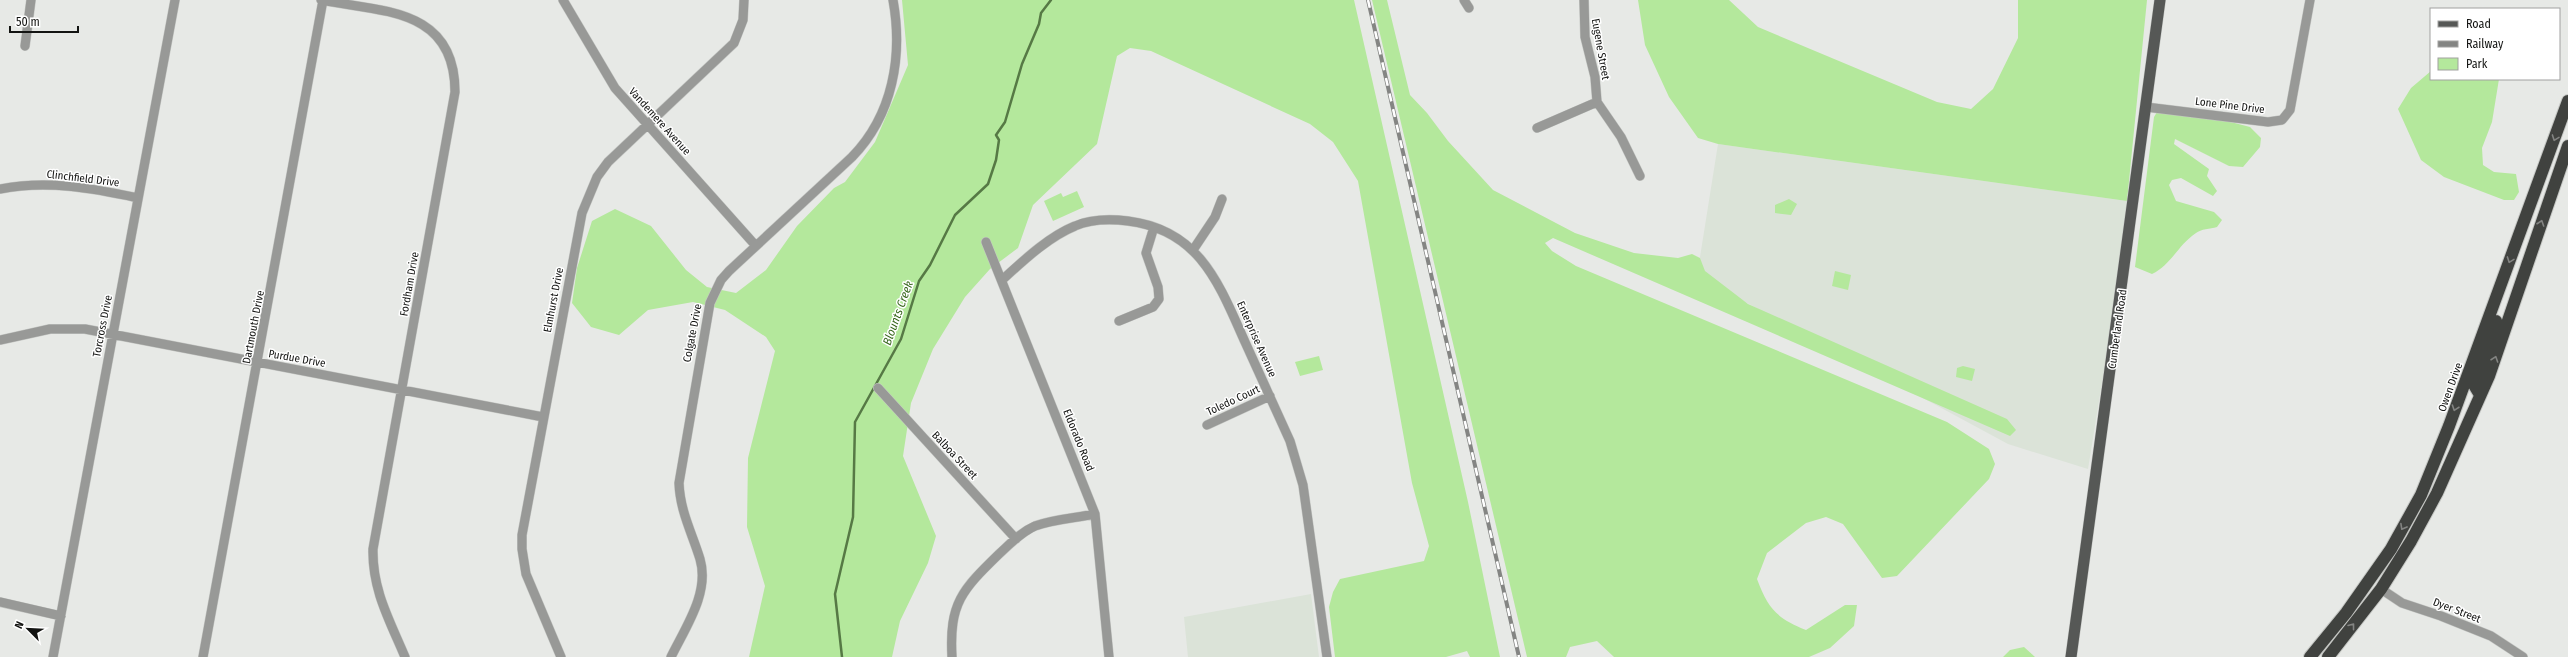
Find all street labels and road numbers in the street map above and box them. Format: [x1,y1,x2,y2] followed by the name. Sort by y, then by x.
[1589,17,1612,81] street label: Eugene Street
[626,85,693,158] street label: Vandemere Avenue
[2194,95,2265,116] street label: Lone Pine Drive
[46,168,120,189] street label: Clinchfield Drive
[397,251,422,317] street label: Fordham Drive
[541,267,566,334] street label: Elmhurst Drive
[240,289,267,365] street label: Dartmouth Drive
[2105,289,2130,370] street label: Cumberland Road
[90,294,115,358] street label: Torcross Drive
[1234,299,1279,379] street label: Enterprise Avenue
[680,303,705,363] street label: Colgate Drive
[267,347,326,370] street label: Purdue Drive
[2436,361,2465,413] street label: Owen Drive
[1205,382,1262,418] street label: Toledo Court
[1060,407,1097,473] street label: Eldorado Road
[929,429,980,482] street label: Balboa Street
[2431,595,2483,626] street label: Dyer Street

